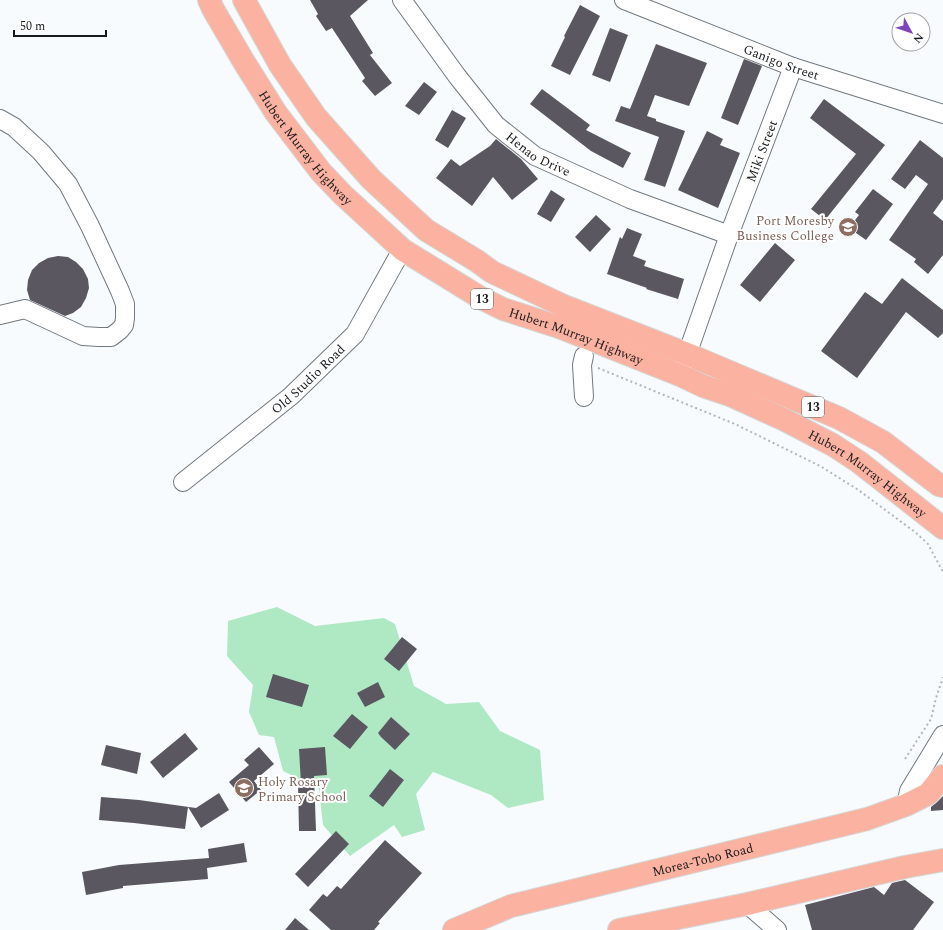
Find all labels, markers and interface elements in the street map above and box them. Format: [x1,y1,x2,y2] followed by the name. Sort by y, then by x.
[14,12,106,38] scale bar
[891,12,931,52] north arrow
[20,17,45,36] text: 50 m
[909,29,928,47] text: N
[740,39,822,86] street label: Ganigo Street
[253,87,357,211] street label: Hubert Murray Highway
[741,117,783,185] street label: Miki Street
[501,127,573,182] street label: Henao Drive
[737,211,835,246] place label: Port Moresby Business College
[837,216,859,238] school or university icon: Port Moresby Business College
[471,289,493,309] road number: 13
[506,303,647,371] street label: Hubert Murray Highway
[267,340,350,419] street label: Old Studio Road
[802,397,824,417] road number: 13
[804,425,931,523] street label: Hubert Murray Highway
[258,772,347,807] place label: Holy Rosary Primary School
[233,777,255,799] school or university icon: Holy Rosary Primary School
[650,838,755,882] street label: Morea-Tobo Road

